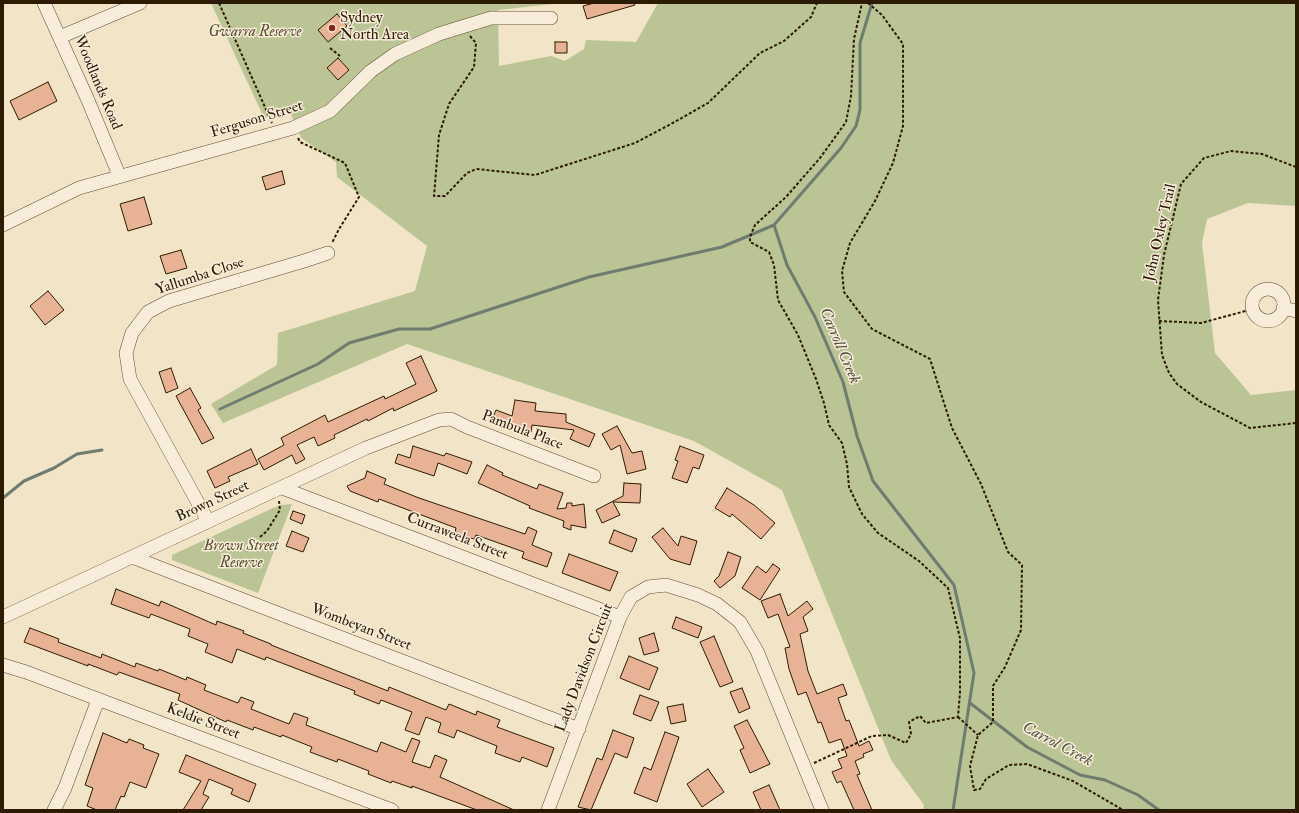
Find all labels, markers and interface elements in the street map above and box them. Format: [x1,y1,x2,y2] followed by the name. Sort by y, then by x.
[340,10,409,45] place label: Sydney North Area
[327,23,337,33] marker: Sydney North Area
[208,24,302,42] park label: Gwarra Reserve
[69,33,125,133] street label: Woodlands Road
[209,97,305,143] street label: Ferguson Street
[1141,183,1181,283] street label: John Oxley Trail
[153,254,247,300] street label: Yallumba Close
[814,305,864,387] water label: Carroll Creek
[479,407,565,455] street label: Pambula Place
[174,477,252,527] street label: Brown Street
[404,509,510,565] street label: Curraweela Street
[203,538,279,573] park label: Brown Street Reserve
[308,601,414,655] street label: Wombeyan Street
[552,601,618,735] street label: Lady Davidson Circuit
[164,700,242,744] street label: Keldie Street
[1019,718,1095,772] water label: Carrol Creek

